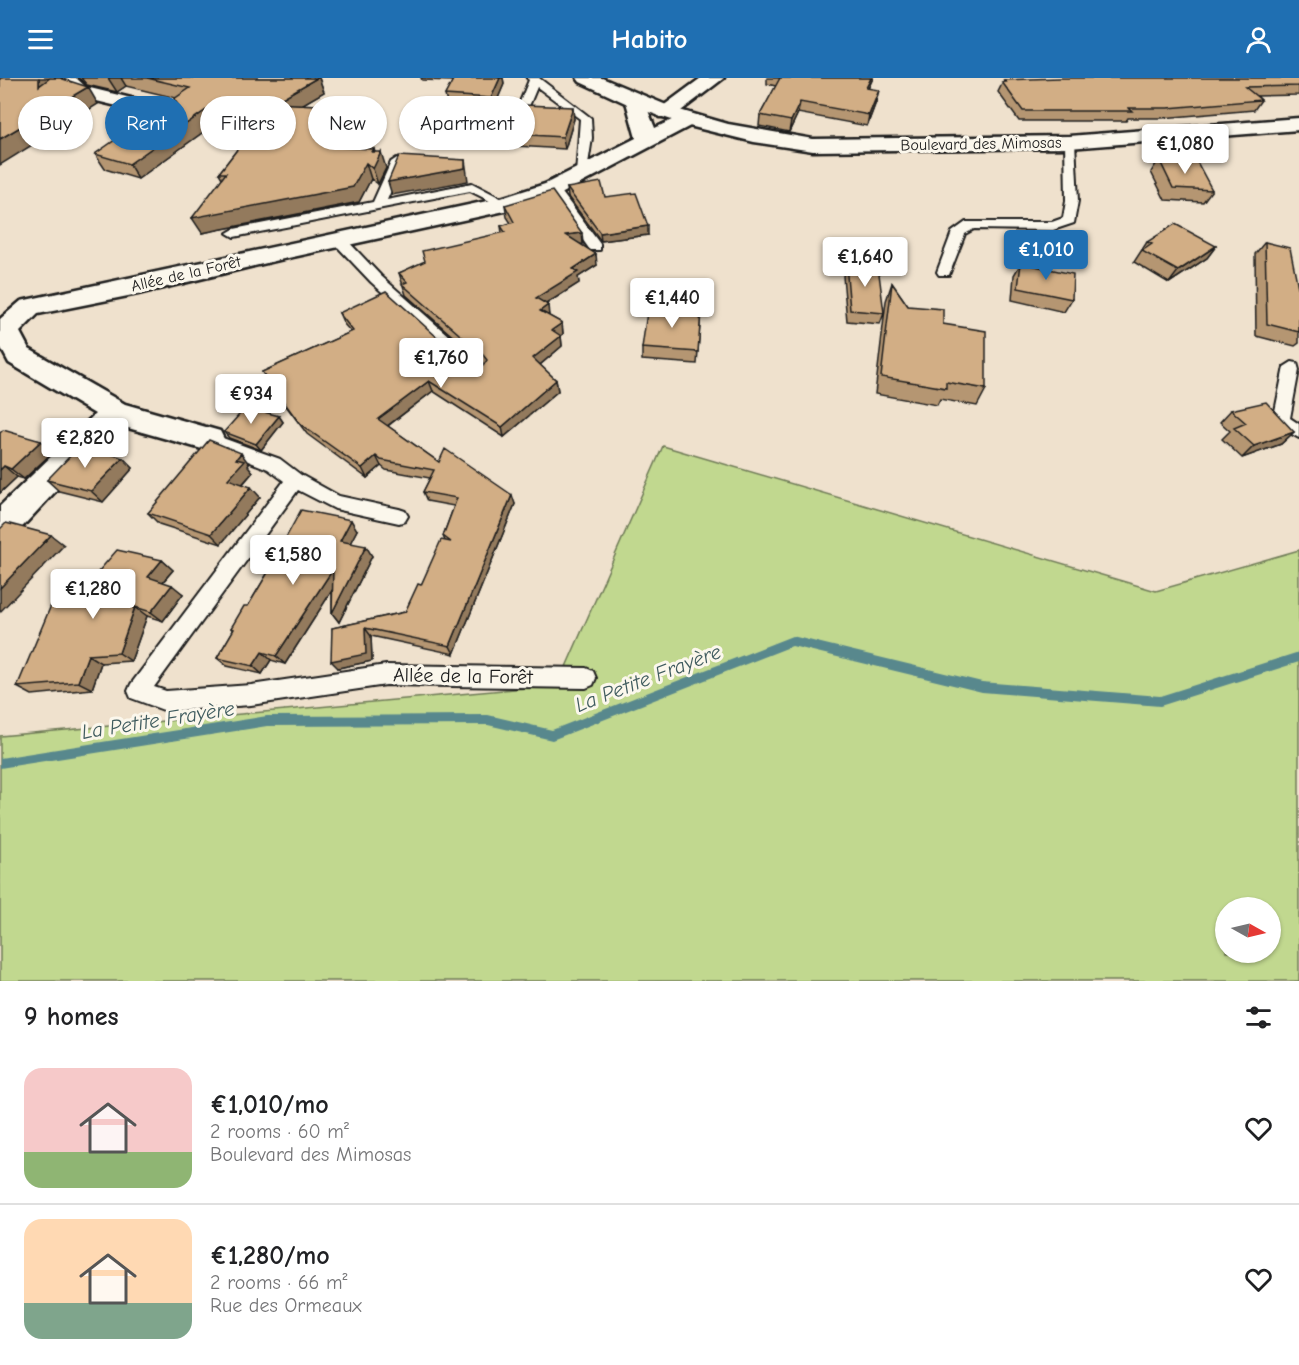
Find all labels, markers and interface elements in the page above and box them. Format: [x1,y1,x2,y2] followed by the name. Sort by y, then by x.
[24,23,57,56] icon: menu
[1242,23,1275,56] icon: person
[612,24,687,55] text: Habito
[18,96,93,150] chip: Buy
[105,96,188,150] chip: Rent
[200,96,296,150] chip: Filters
[308,96,387,150] chip: New
[399,96,535,150] chip: Apartment
[1136,124,1234,175] pin: €1,080
[1156,132,1214,155] text: €1,080
[900,134,1062,154] street label: Boulevard des Mimosas
[997,230,1095,281] pin: €1,010
[816,237,914,288] pin: €1,640
[1018,238,1074,261] text: €1,010
[837,245,893,268] text: €1,640
[129,253,243,295] street label: Allée de la Forêt
[623,278,721,329] pin: €1,440
[644,286,700,309] text: €1,440
[392,338,490,389] pin: €1,760
[413,346,469,369] text: €1,760
[215,374,287,425] pin: €934
[229,382,273,405] text: €934
[36,418,134,469] pin: €2,820
[55,426,115,449] text: €2,820
[244,535,342,586] pin: €1,580
[264,543,322,566] text: €1,580
[44,569,142,620] pin: €1,280
[64,577,122,600] text: €1,280
[572,639,725,717] water label: La Petite Frayère
[393,663,534,689] street label: Allée de la Forêt
[80,696,237,744] water label: La Petite Frayère
[1215,897,1281,963] north arrow
[1215,897,1281,963] map controls
[1242,1001,1275,1034] icon: filters
[24,1002,119,1032] text: 9 homes
[210,1090,329,1120] text: €1,010/mo
[72,1092,144,1164] icon: home
[1242,1112,1275,1145] icon: heart
[210,1120,349,1143] text: 2 rooms · 60 m²
[210,1143,411,1166] text: Boulevard des Mimosas
[210,1241,330,1271] text: €1,280/mo
[72,1243,144,1315] icon: home
[1242,1263,1275,1296] icon: heart
[210,1271,348,1294] text: 2 rooms · 66 m²
[210,1294,362,1317] text: Rue des Ormeaux

